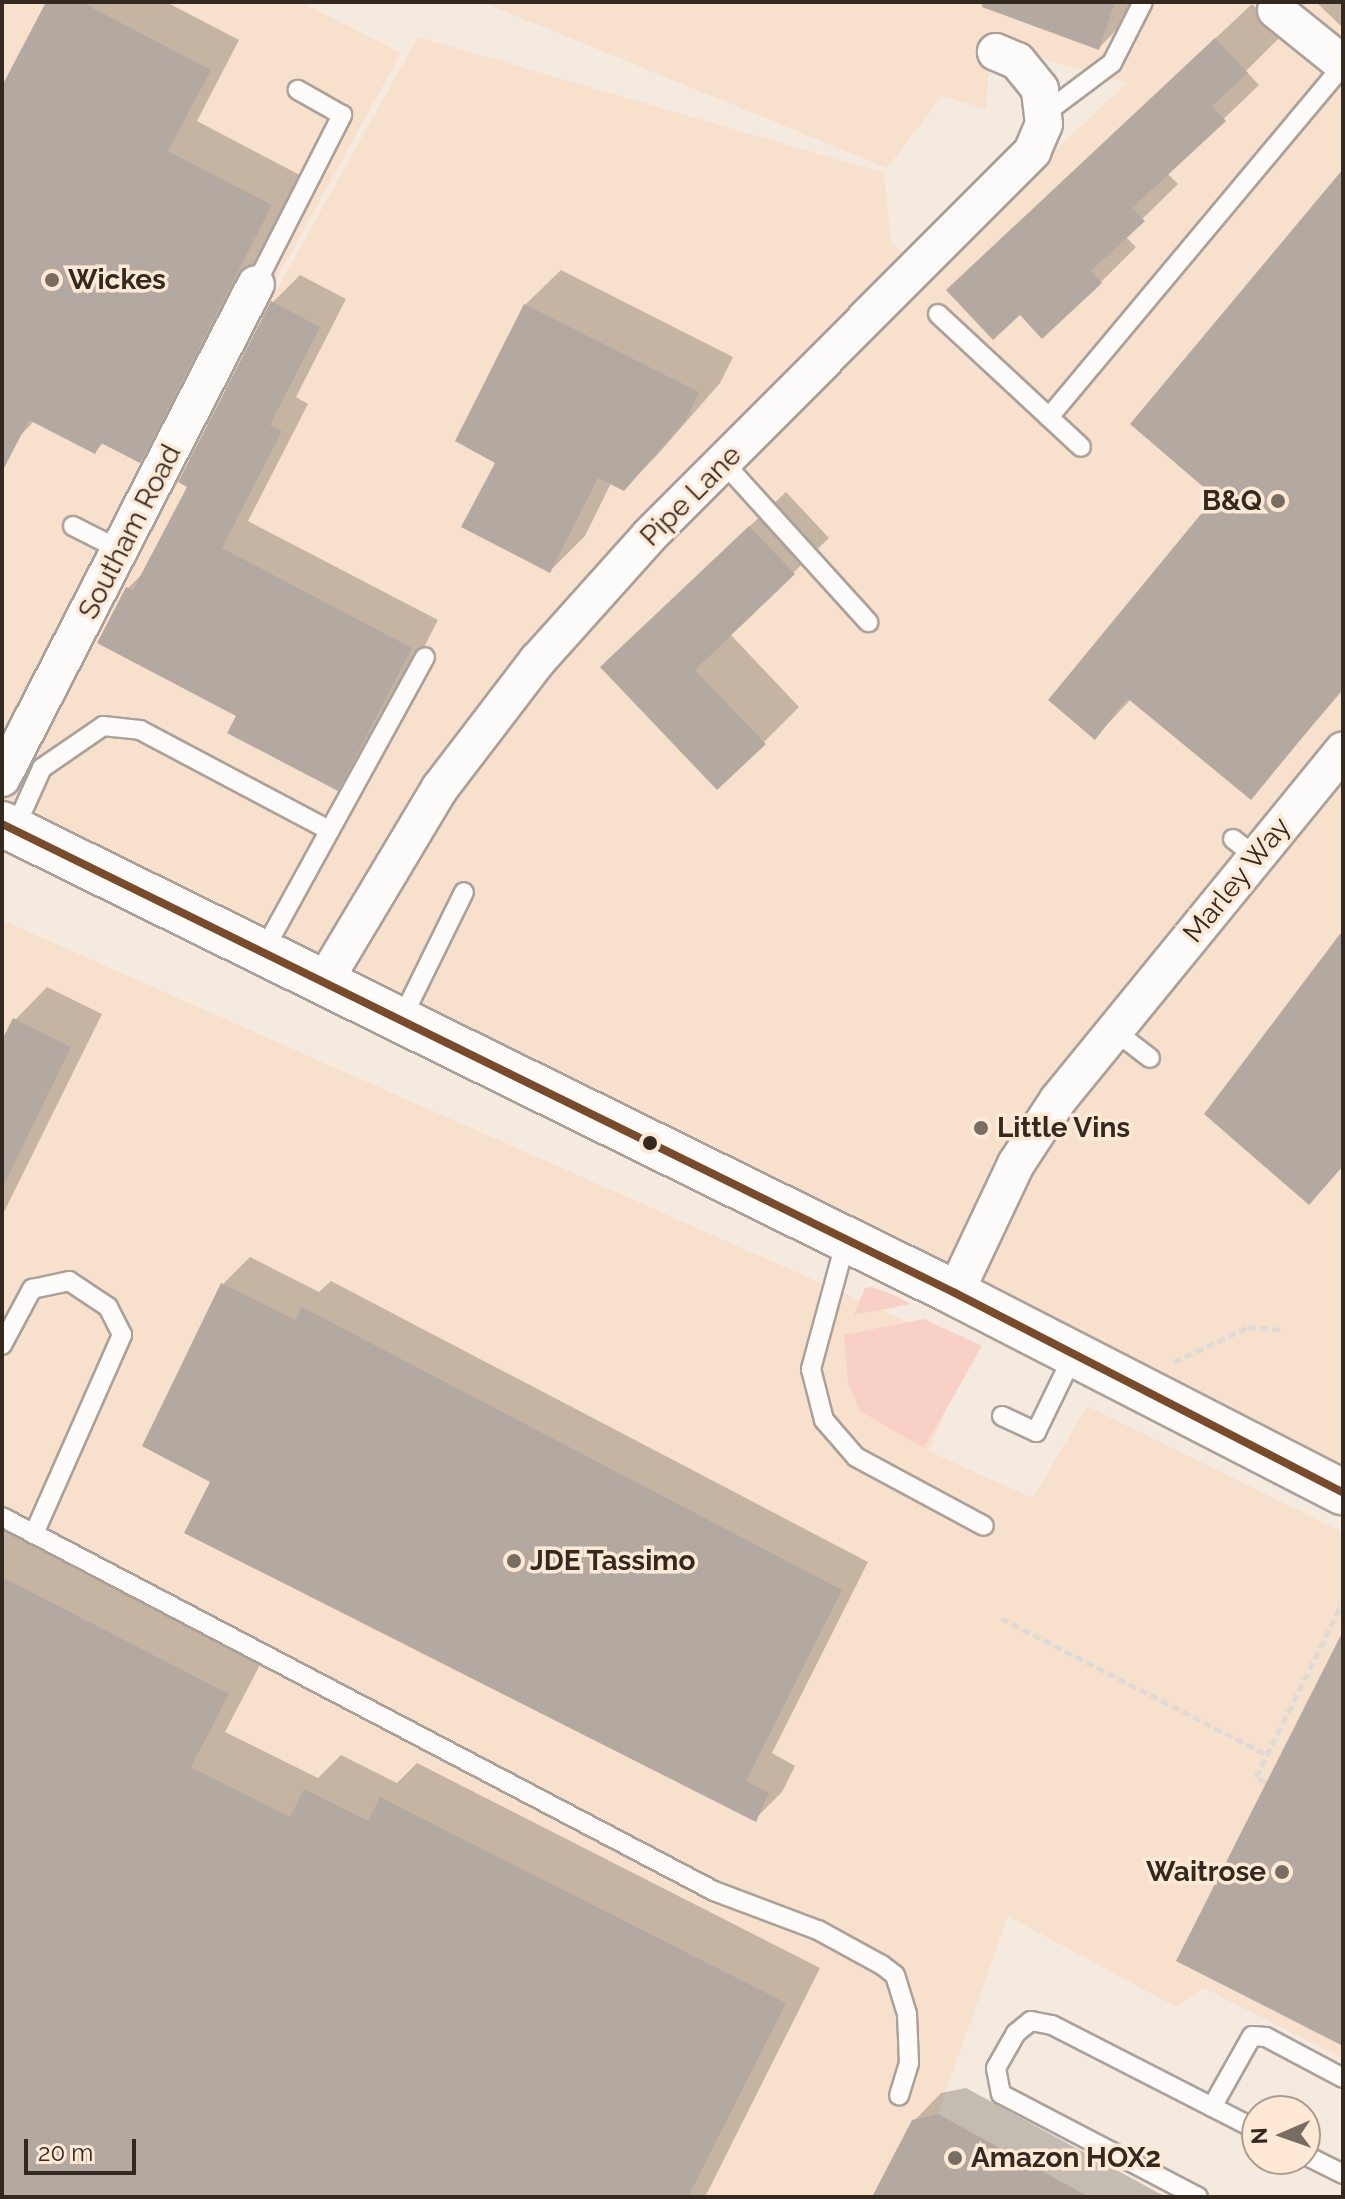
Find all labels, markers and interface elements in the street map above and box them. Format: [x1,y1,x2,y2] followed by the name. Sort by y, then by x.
[68,263,166,297] place label: Wickes
[43,271,61,289] marker: Wickes
[72,439,188,625] street label: Southam Road
[634,439,748,553] street label: Pipe Lane
[1202,484,1262,518] place label: B&Q
[1269,492,1287,510] marker: B&Q
[1176,810,1298,950] street label: Marley Way
[997,1111,1131,1145] place label: Little Vins
[972,1119,990,1137] marker: Little Vins
[642,1135,658,1151] unlabelled marker
[530,1544,696,1578] place label: JDE Tassimo
[505,1552,523,1570] marker: JDE Tassimo
[1146,1855,1266,1889] place label: Waitrose
[1273,1863,1291,1881] marker: Waitrose
[1241,2095,1321,2175] north arrow
[28,2123,140,2173] scale bar
[1246,2127,1272,2145] text: N
[38,2138,93,2167] text: 20 m
[971,2141,1161,2175] place label: Amazon HOX2
[946,2149,964,2167] marker: Amazon HOX2

